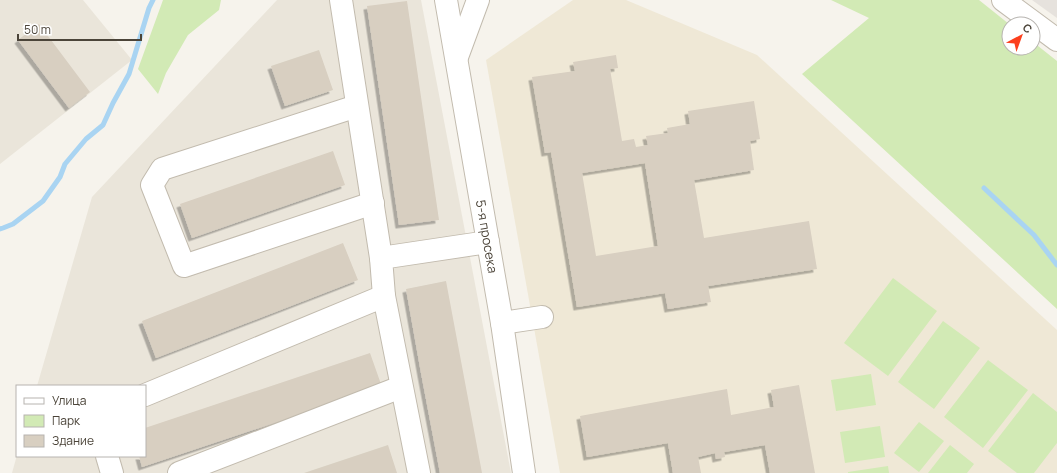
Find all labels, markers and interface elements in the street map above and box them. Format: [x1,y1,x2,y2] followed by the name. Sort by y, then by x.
[18,16,141,42] scale bar
[1001,16,1041,56] north arrow
[1020,20,1036,36] text: С
[24,21,51,38] text: 50 m
[472,198,502,275] street label: 5-я просека
[16,385,146,457] legend
[52,392,86,409] text: Улица
[52,412,81,429] text: Парк
[52,432,94,449] text: Здание

